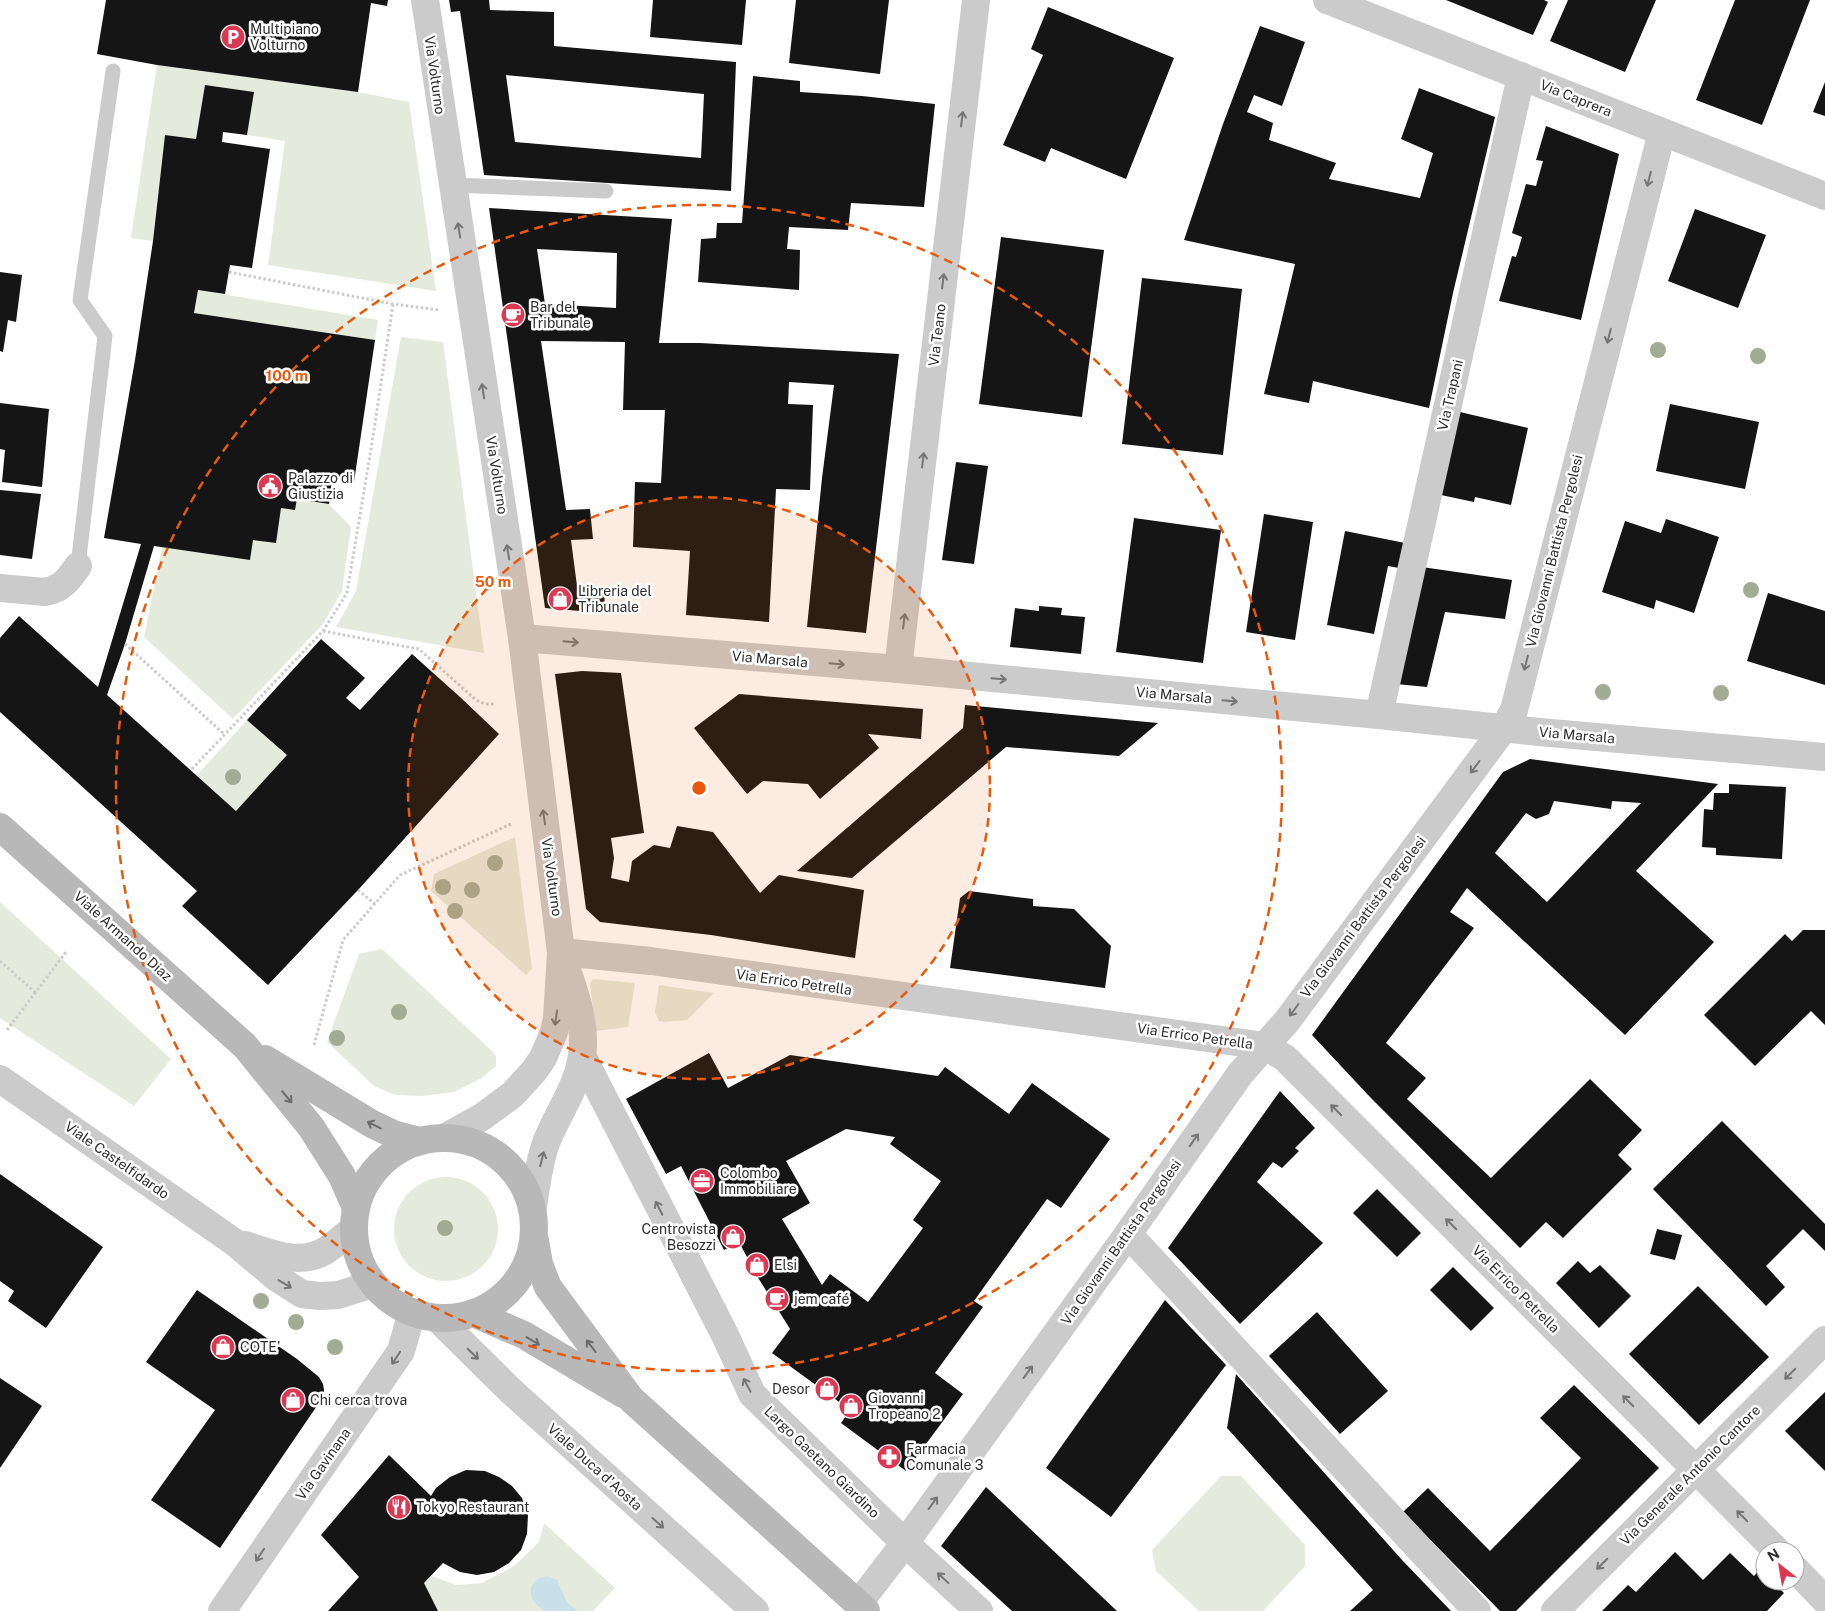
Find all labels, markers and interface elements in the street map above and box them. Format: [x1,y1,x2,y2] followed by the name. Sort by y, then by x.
[250,21,319,53] place label: Multipiano Volturno
[220,24,246,50] parking icon: Multipiano Volturno
[422,35,448,115] street label: Via Volturno
[1538,76,1614,120] street label: Via Caprera
[957,112,967,128] one-way arrow
[1644,170,1653,186] one-way arrow
[453,223,463,239] one-way arrow
[938,273,948,289] one-way arrow
[530,299,591,331] place label: Bar del Tribunale
[500,302,526,328] cafe icon: Bar del Tribunale
[925,303,949,367] street label: Via Teano
[1604,328,1613,344] one-way arrow
[1434,358,1466,432] street label: Via Trapani
[266,367,308,384] text: 100 m
[478,383,488,399] one-way arrow
[483,435,511,515] street label: Via Volturno
[918,452,928,468] one-way arrow
[1522,453,1586,649] street label: Via Giovanni Battista Pergolesi
[288,470,353,502] place label: Palazzo di Giustizia
[257,473,283,499] public building icon: Palazzo di Giustizia
[503,544,513,560] one-way arrow
[475,573,511,590] text: 50 m
[578,583,652,615] place label: Libreria del Tribunale
[547,586,573,612] shop icon: Libreria del Tribunale
[899,613,909,629] one-way arrow
[562,637,578,646] one-way arrow
[731,648,809,670] street label: Via Marsala
[1520,655,1530,671] one-way arrow
[829,659,845,669] one-way arrow
[991,674,1007,684] one-way arrow
[1135,684,1213,706] street label: Via Marsala
[1222,696,1238,706] one-way arrow
[1538,724,1616,746] street label: Via Marsala
[1470,760,1480,774] one-way arrow
[690,779,708,797] centre of rings
[538,809,548,825] one-way arrow
[1297,833,1429,1001] street label: Via Giovanni Battista Pergolesi
[539,837,565,917] street label: Via Volturno
[71,888,175,984] street label: Viale Armando Diaz
[735,966,853,998] street label: Via Errico Petrella
[1289,1003,1300,1016] one-way arrow
[551,1009,561,1025] one-way arrow
[1136,1020,1254,1052] street label: Via Errico Petrella
[282,1090,293,1103] one-way arrow
[1330,1103,1342,1116] one-way arrow
[62,1118,172,1202] street label: Viale Castelfidardo
[367,1120,382,1129] one-way arrow
[1189,1133,1199,1147] one-way arrow
[537,1151,547,1167] one-way arrow
[1058,1156,1184,1328] street label: Via Giovanni Battista Pergolesi
[720,1165,797,1197] place label: Colombo Immobiliare
[689,1168,715,1194] office icon: Colombo Immobiliare
[654,1201,663,1216] one-way arrow
[1445,1218,1457,1231] one-way arrow
[642,1221,716,1253] place label: Centrovista Besozzi
[720,1224,746,1250] shop icon: Centrovista Besozzi
[1469,1242,1563,1336] street label: Via Errico Petrella
[744,1252,770,1278] shop icon: Elsi
[774,1257,797,1273] place label: Elsi
[278,1279,292,1289] one-way arrow
[764,1286,790,1312] cafe icon: jem café
[793,1291,849,1307] place label: jem café
[210,1334,236,1360] shop icon: COTE'
[525,1336,539,1346] one-way arrow
[240,1339,281,1355] place label: COTE'
[586,1340,597,1353] one-way arrow
[467,1348,480,1360] one-way arrow
[391,1351,401,1365] one-way arrow
[1023,1366,1034,1379] one-way arrow
[1785,1368,1797,1380] one-way arrow
[814,1376,840,1402] shop icon: Desor
[742,1378,751,1393] one-way arrow
[772,1381,810,1397] place label: Desor
[280,1387,306,1413] shop icon: Chi cerca trova
[868,1390,941,1422] place label: Giovanni Tropeano 2
[310,1392,407,1408] place label: Chi cerca trova
[838,1393,864,1419] shop icon: Giovanni Tropeano 2
[1621,1395,1634,1407] one-way arrow
[1617,1402,1763,1548] street label: Via Generale Antonio Cantore
[761,1403,883,1521] street label: Largo Gaetano Giardino
[545,1420,645,1514] street label: Viale Duca d'Aosta
[292,1425,354,1503] street label: Via Gavinana
[906,1441,984,1473] place label: Farmacia Comunale 3
[876,1444,902,1470] pharmacy icon: Farmacia Comunale 3
[386,1494,412,1520] restaurant icon: Tokyo Restaurant
[928,1497,938,1511] one-way arrow
[416,1499,529,1515] place label: Tokyo Restaurant
[1737,1511,1749,1523] one-way arrow
[651,1517,664,1529] one-way arrow
[1755,1541,1805,1591] north arrow
[1764,1545,1782,1565] text: N
[255,1548,266,1562] one-way arrow
[1595,1558,1608,1570] one-way arrow
[936,1572,949,1584] one-way arrow

